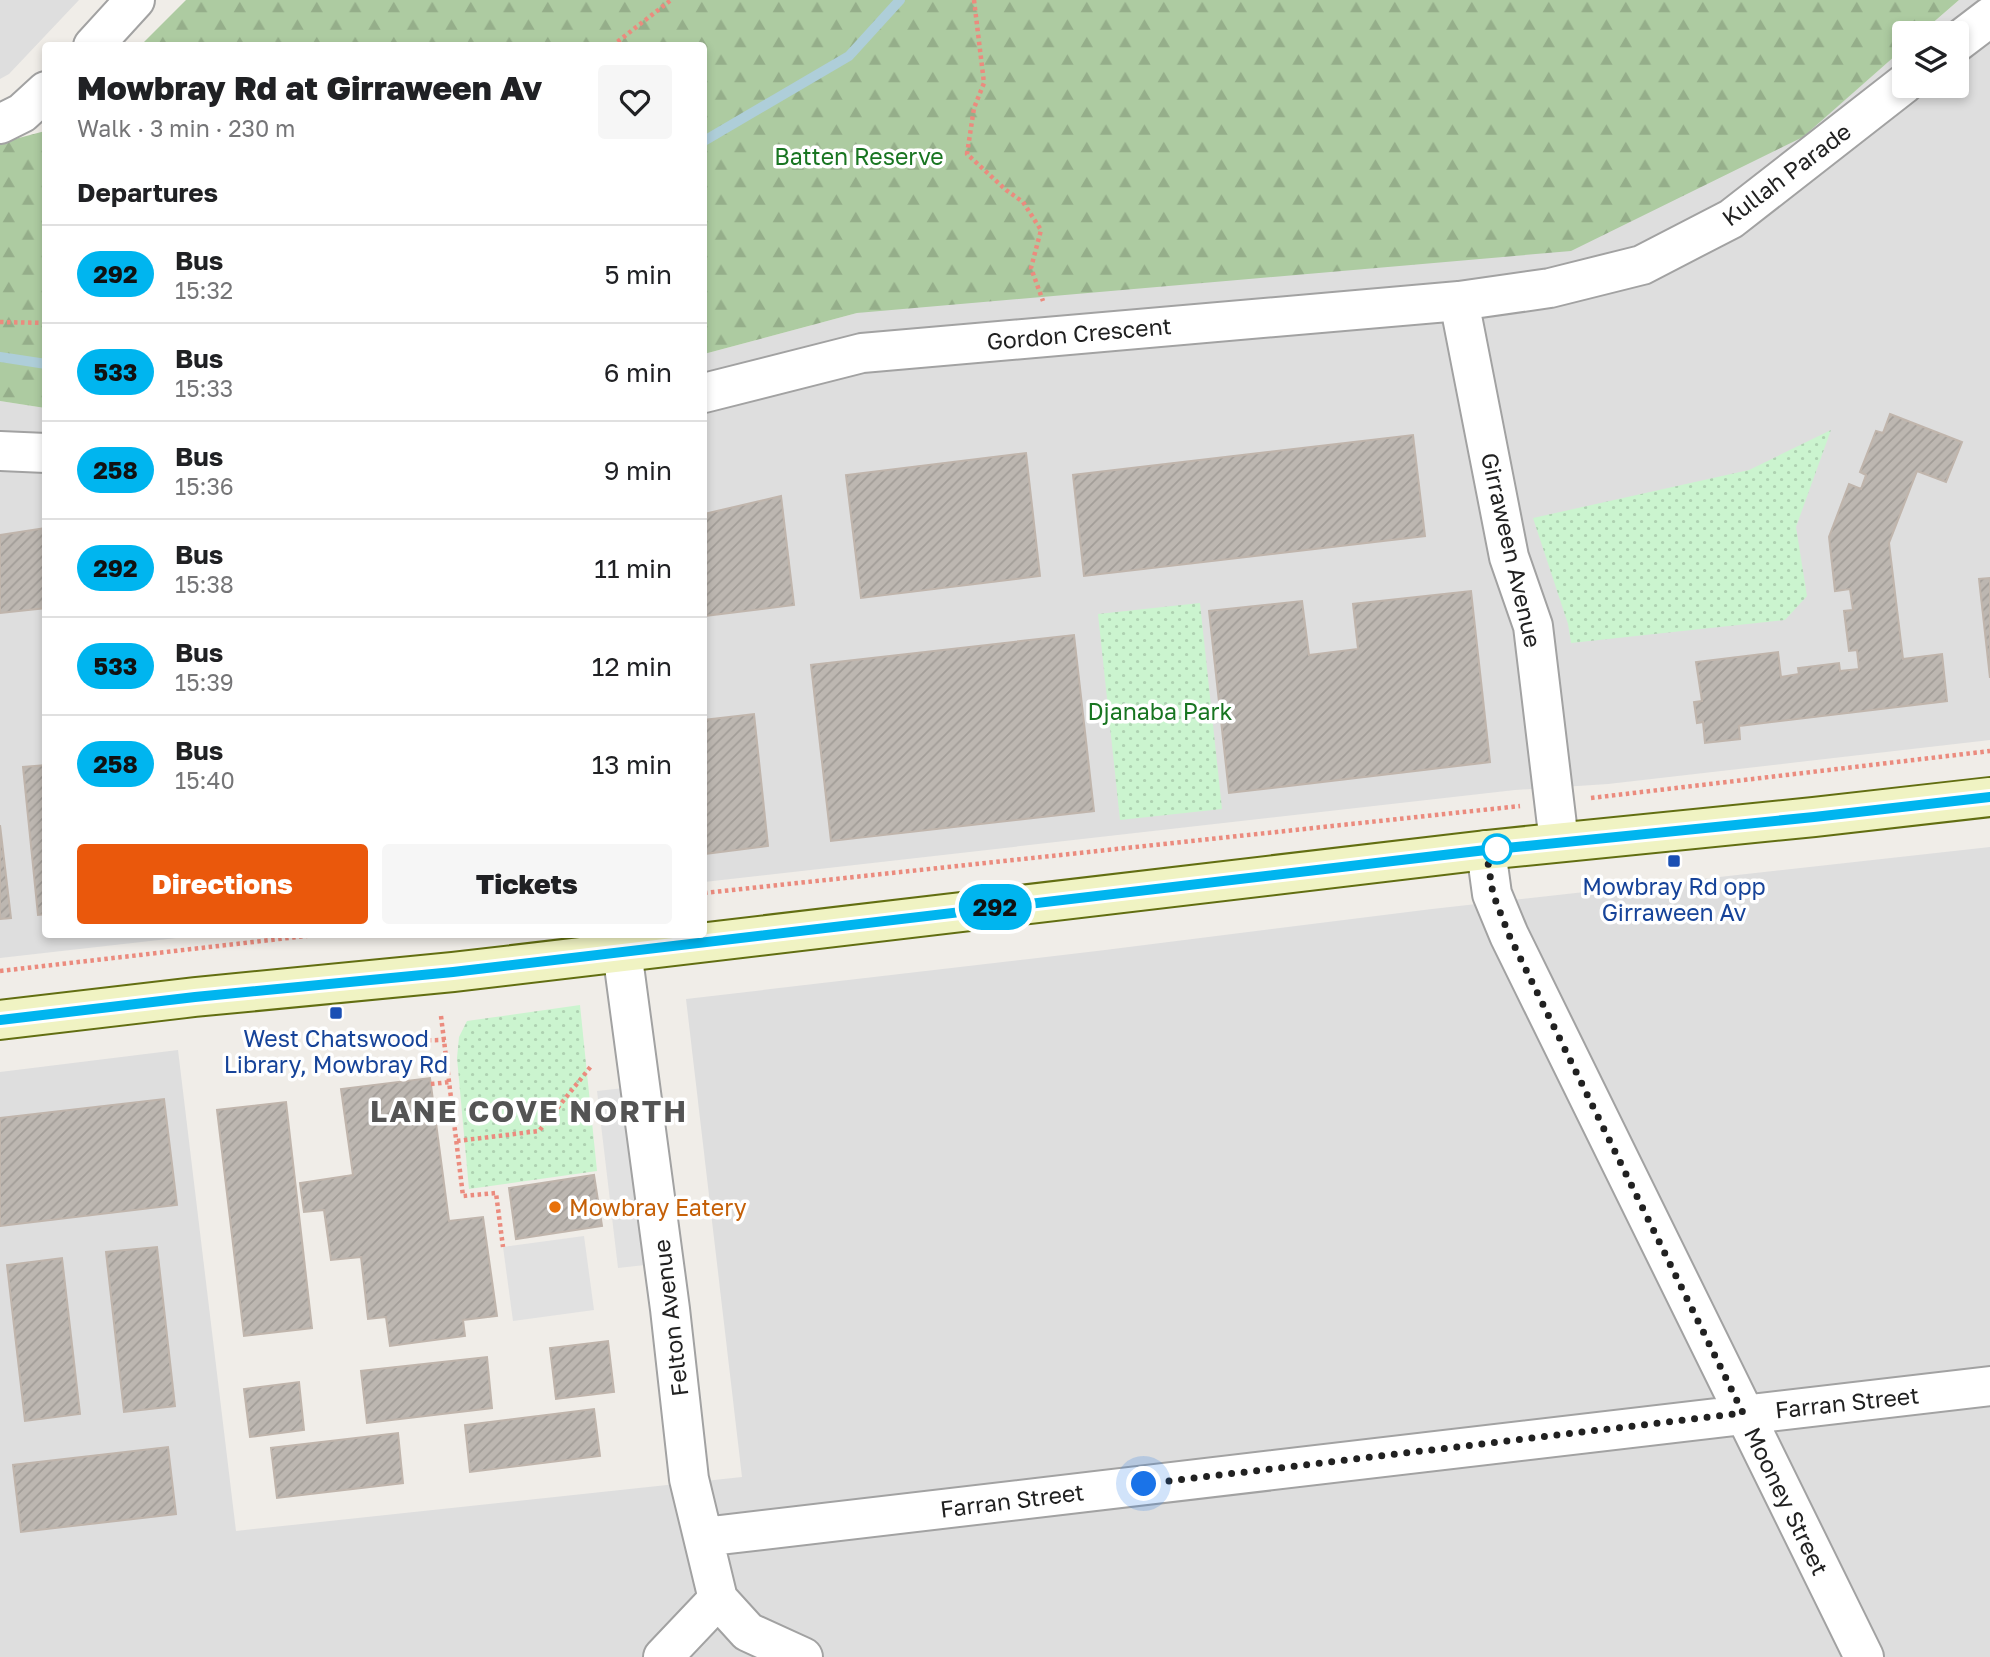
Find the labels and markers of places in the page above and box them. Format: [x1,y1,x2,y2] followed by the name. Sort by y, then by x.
[1482,834,1512,864] unlabelled marker
[1666,853,1682,869] marker: Mowbray Rd opp Girraween Av
[1582,872,1766,926] place label: Mowbray Rd opp Girraween Av
[328,1005,344,1021] marker: West Chatswood Library, Mowbray Rd
[224,1024,448,1078] place label: West Chatswood Library, Mowbray Rd
[569,1193,747,1221] place label: Mowbray Eatery
[547,1199,563,1215] marker: Mowbray Eatery

